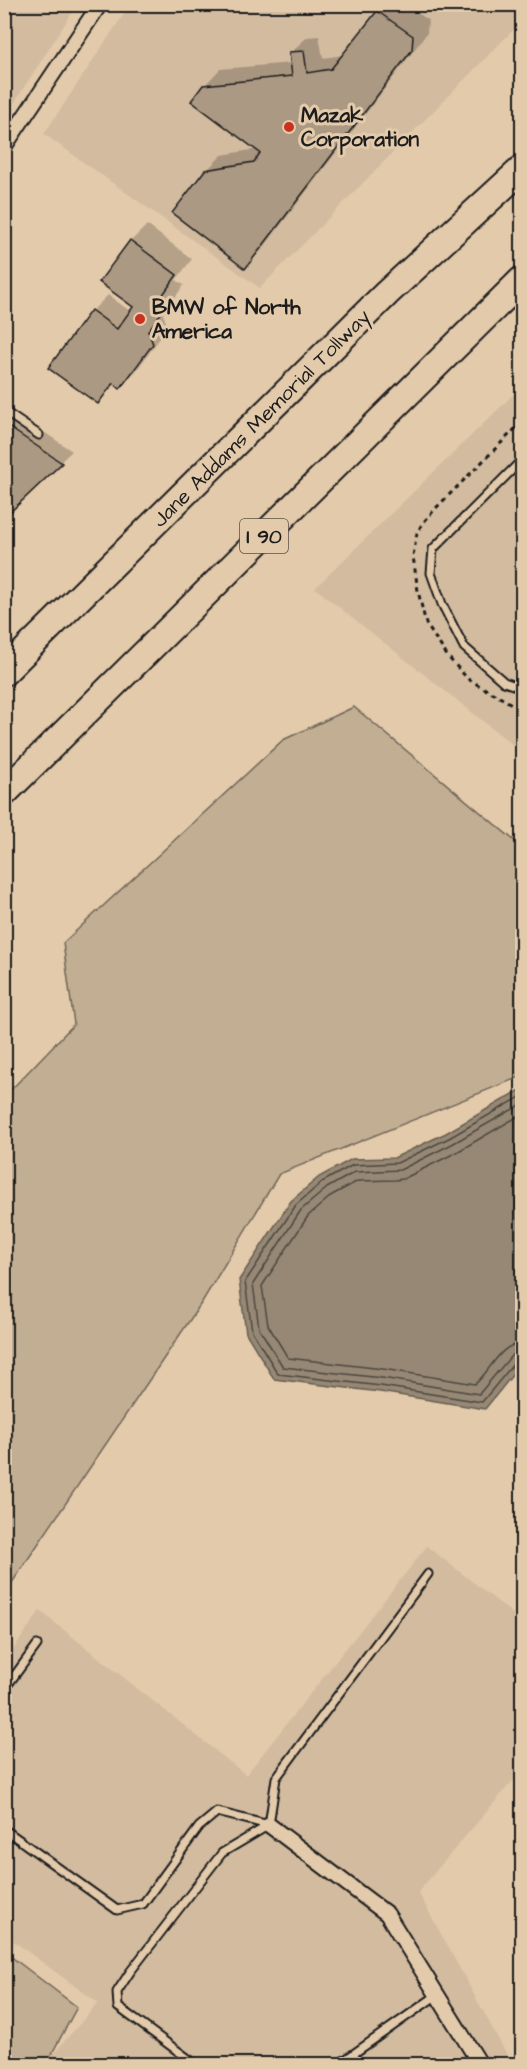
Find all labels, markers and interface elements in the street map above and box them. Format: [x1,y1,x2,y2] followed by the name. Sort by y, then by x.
[301,101,420,155] place label: Mazak Corporation
[282,120,296,134] marker: Mazak Corporation
[152,293,301,346] place label: BMW of North America
[146,302,379,535] street label: Jane Addams Memorial Tollway
[133,312,147,326] marker: BMW of North America
[240,519,288,553] road number: I 90

